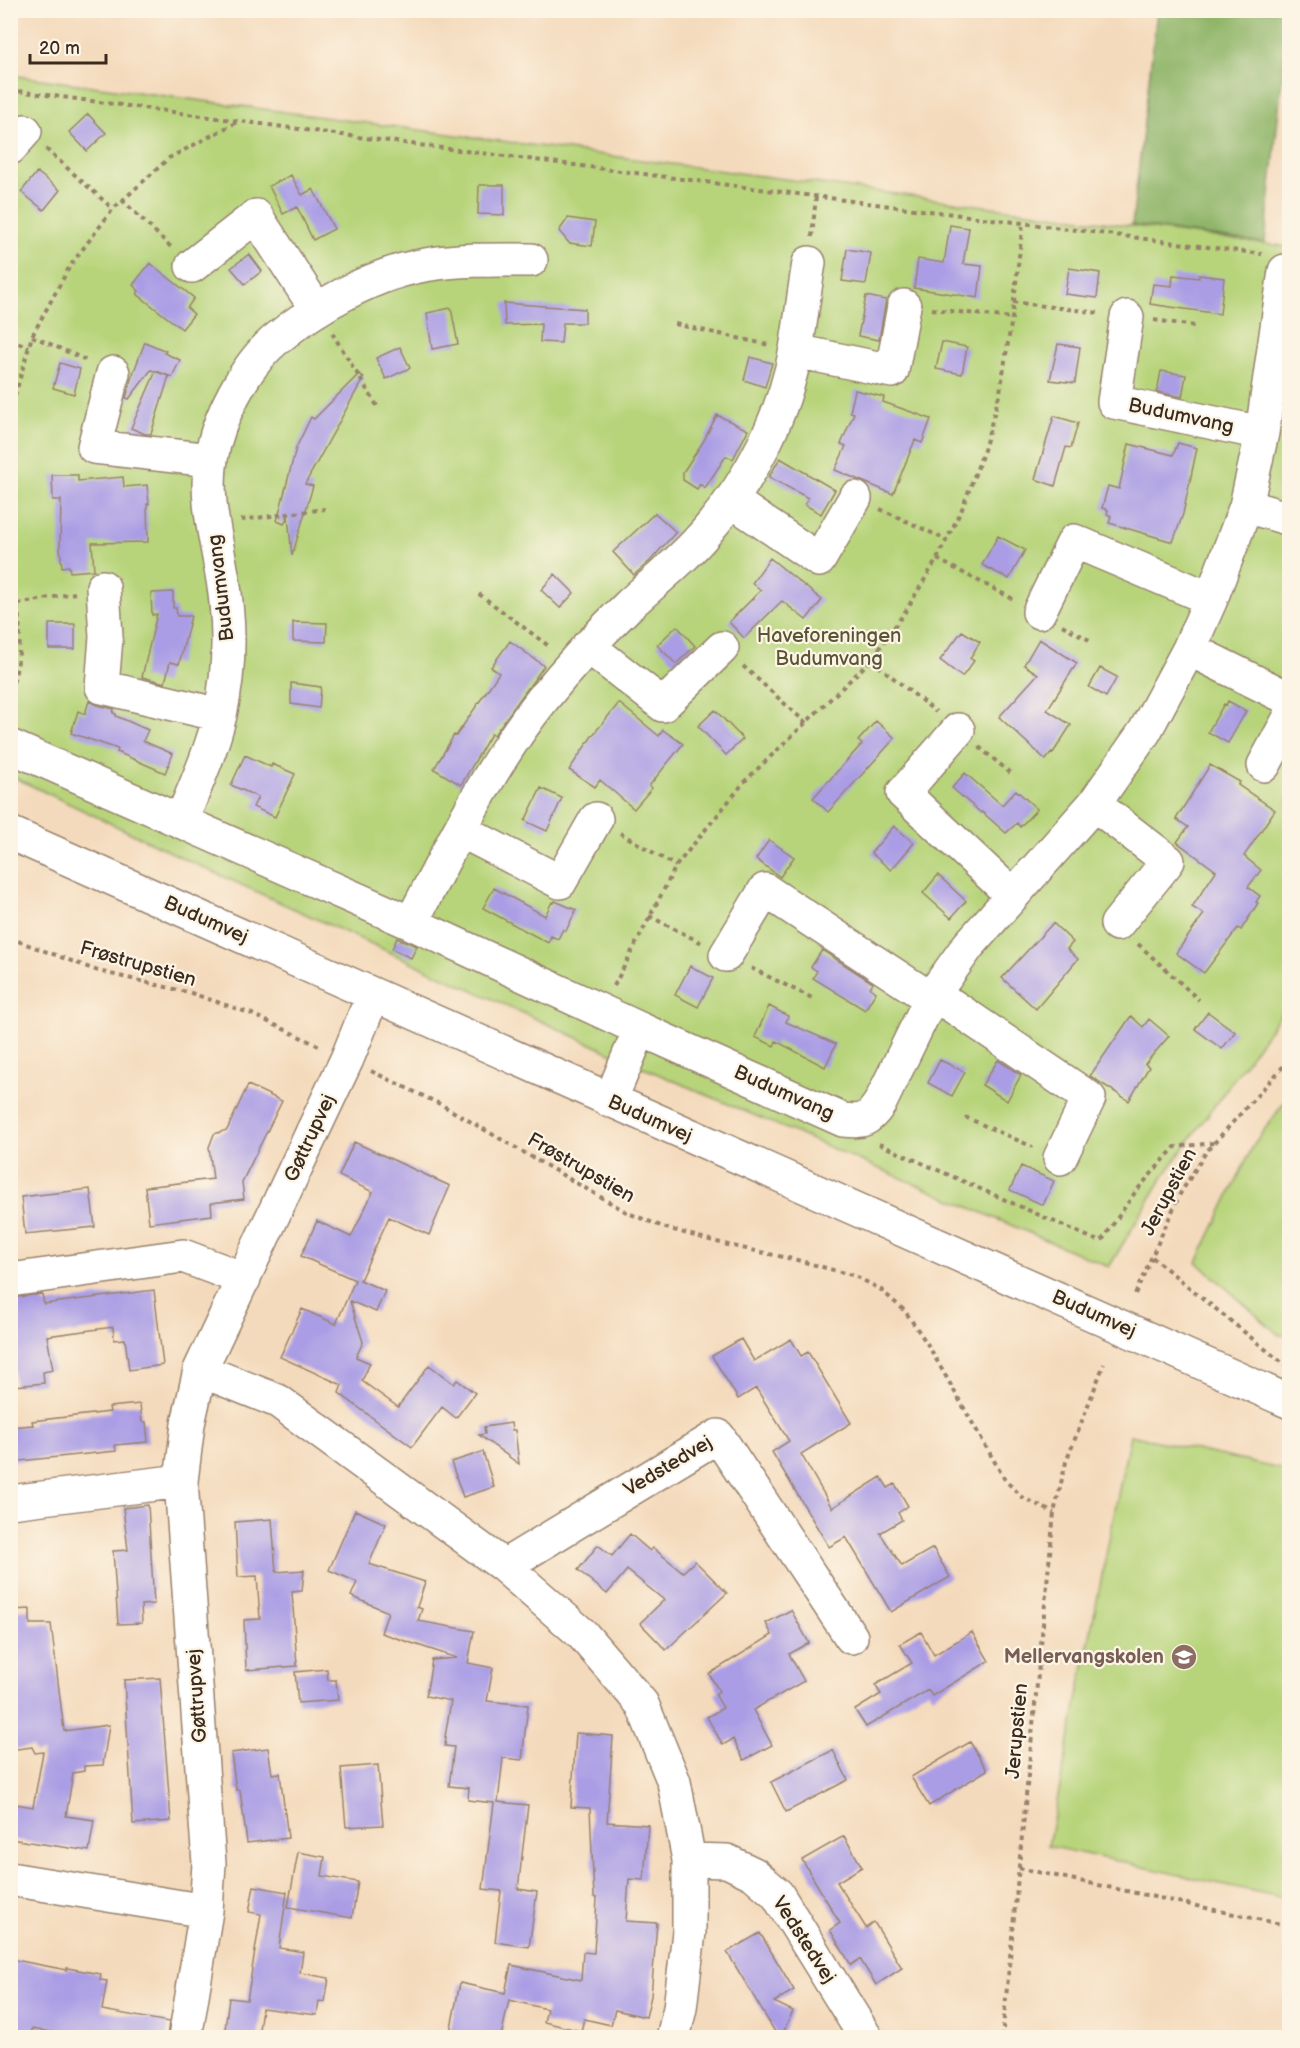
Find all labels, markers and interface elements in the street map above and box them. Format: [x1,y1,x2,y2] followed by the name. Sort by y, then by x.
[30,27,106,65] scale bar
[39,38,80,59] text: 20 m
[1126,393,1236,439] street label: Budumvang
[203,533,239,643] street label: Budumvang
[757,624,901,671] park label: Haveforeningen Budumvang
[160,891,252,949] street label: Budumvej
[77,936,199,992] street label: Frøstrupstien
[730,1060,838,1126] street label: Budumvang
[279,1090,341,1186] street label: Gøttrupvej
[604,1090,696,1148] street label: Budumvej
[523,1128,639,1208] street label: Frøstrupstien
[1136,1144,1202,1240] street label: Jerupstien
[1048,1285,1140,1343] street label: Budumvej
[619,1430,717,1502] street label: Vedstedvej
[1169,1642,1199,1672] school or university icon: Mellervangskolen
[1004,1645,1164,1669] place label: Mellervangskolen
[182,1648,212,1744] street label: Gøttrupvej
[1001,1682,1033,1780] street label: Jerupstien
[767,1892,841,1988] street label: Vedstedvej

